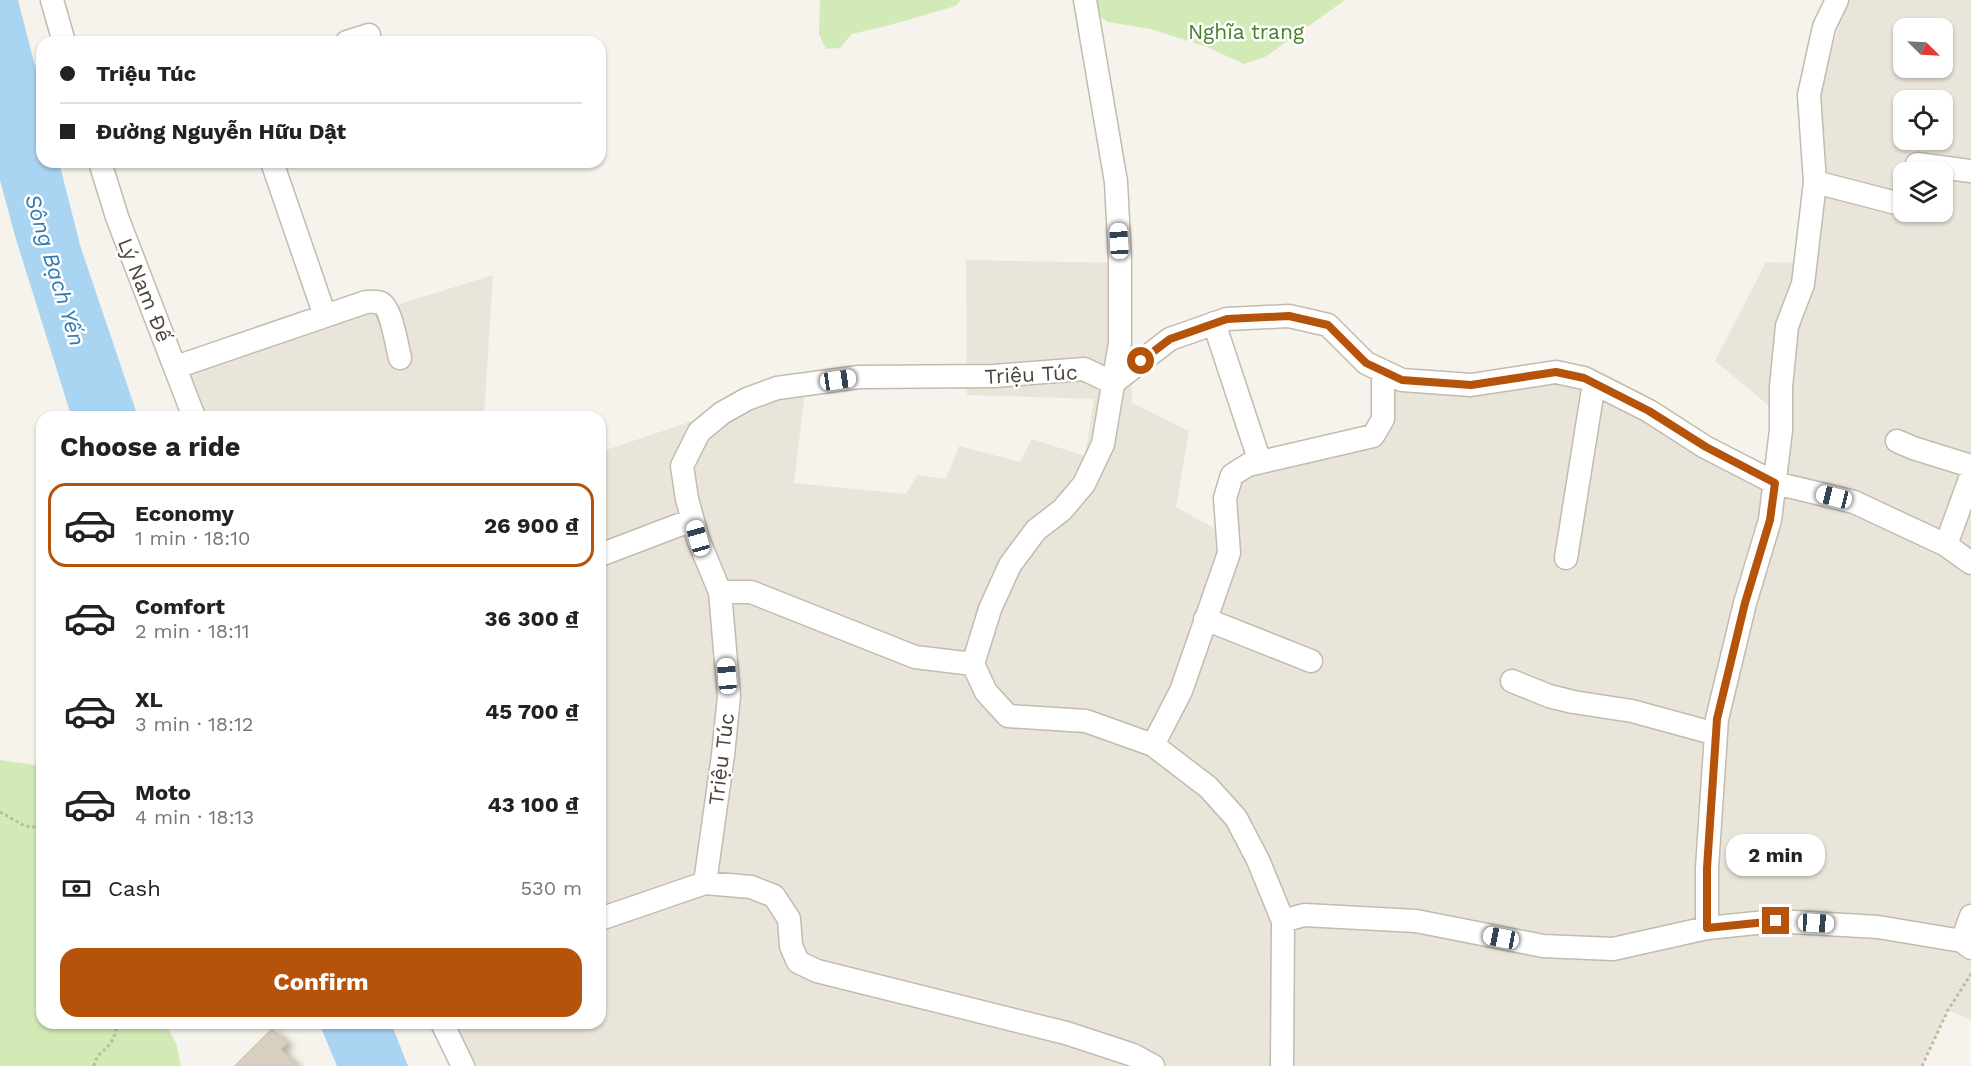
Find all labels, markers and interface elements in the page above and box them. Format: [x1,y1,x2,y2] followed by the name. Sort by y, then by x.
[1893,18,1953,78] north arrow
[1893,18,1953,222] map controls
[1188,19,1305,44] park label: Nghĩa trang
[96,61,196,86] text: Triệu Túc
[1893,90,1953,150] button: locate
[96,119,346,144] text: Đường Nguyễn Hữu Dật
[1893,162,1953,222] button: layers
[20,191,90,349] water label: Sông Bạch Yến
[1109,223,1129,259] car
[113,234,177,346] street label: Lý Nam Đế
[1127,347,1154,374] route start
[984,359,1078,389] street label: Triệu Túc
[819,369,857,391] car
[60,431,240,463] text: Choose a ride
[1814,484,1854,510] car
[63,498,117,552] icon: car
[135,501,234,526] text: Economy
[484,513,579,538] text: 26 900 ₫
[684,518,712,558] car
[135,526,250,550] text: 1 min · 18:10
[63,591,117,645] icon: car
[135,594,225,619] text: Comfort
[485,606,579,631] text: 36 300 ₫
[135,619,250,643] text: 2 min · 18:11
[716,657,738,695] car
[63,684,117,738] icon: car
[135,687,163,712] text: XL
[485,699,579,724] text: 45 700 ₫
[703,711,739,807] street label: Triệu Túc
[135,712,254,736] text: 3 min · 18:12
[63,777,117,831] icon: car
[135,780,191,805] text: Moto
[488,792,579,817] text: 43 100 ₫
[135,805,254,829] text: 4 min · 18:13
[1726,834,1826,876] callout: 2 min
[1748,843,1803,867] text: 2 min
[60,872,93,905] icon: cash
[108,876,161,901] text: Cash
[520,876,582,900] text: 530 m
[1762,907,1789,934] route end
[1798,913,1834,933] car
[1482,926,1520,950] car
[60,948,582,1017] button: Confirm

